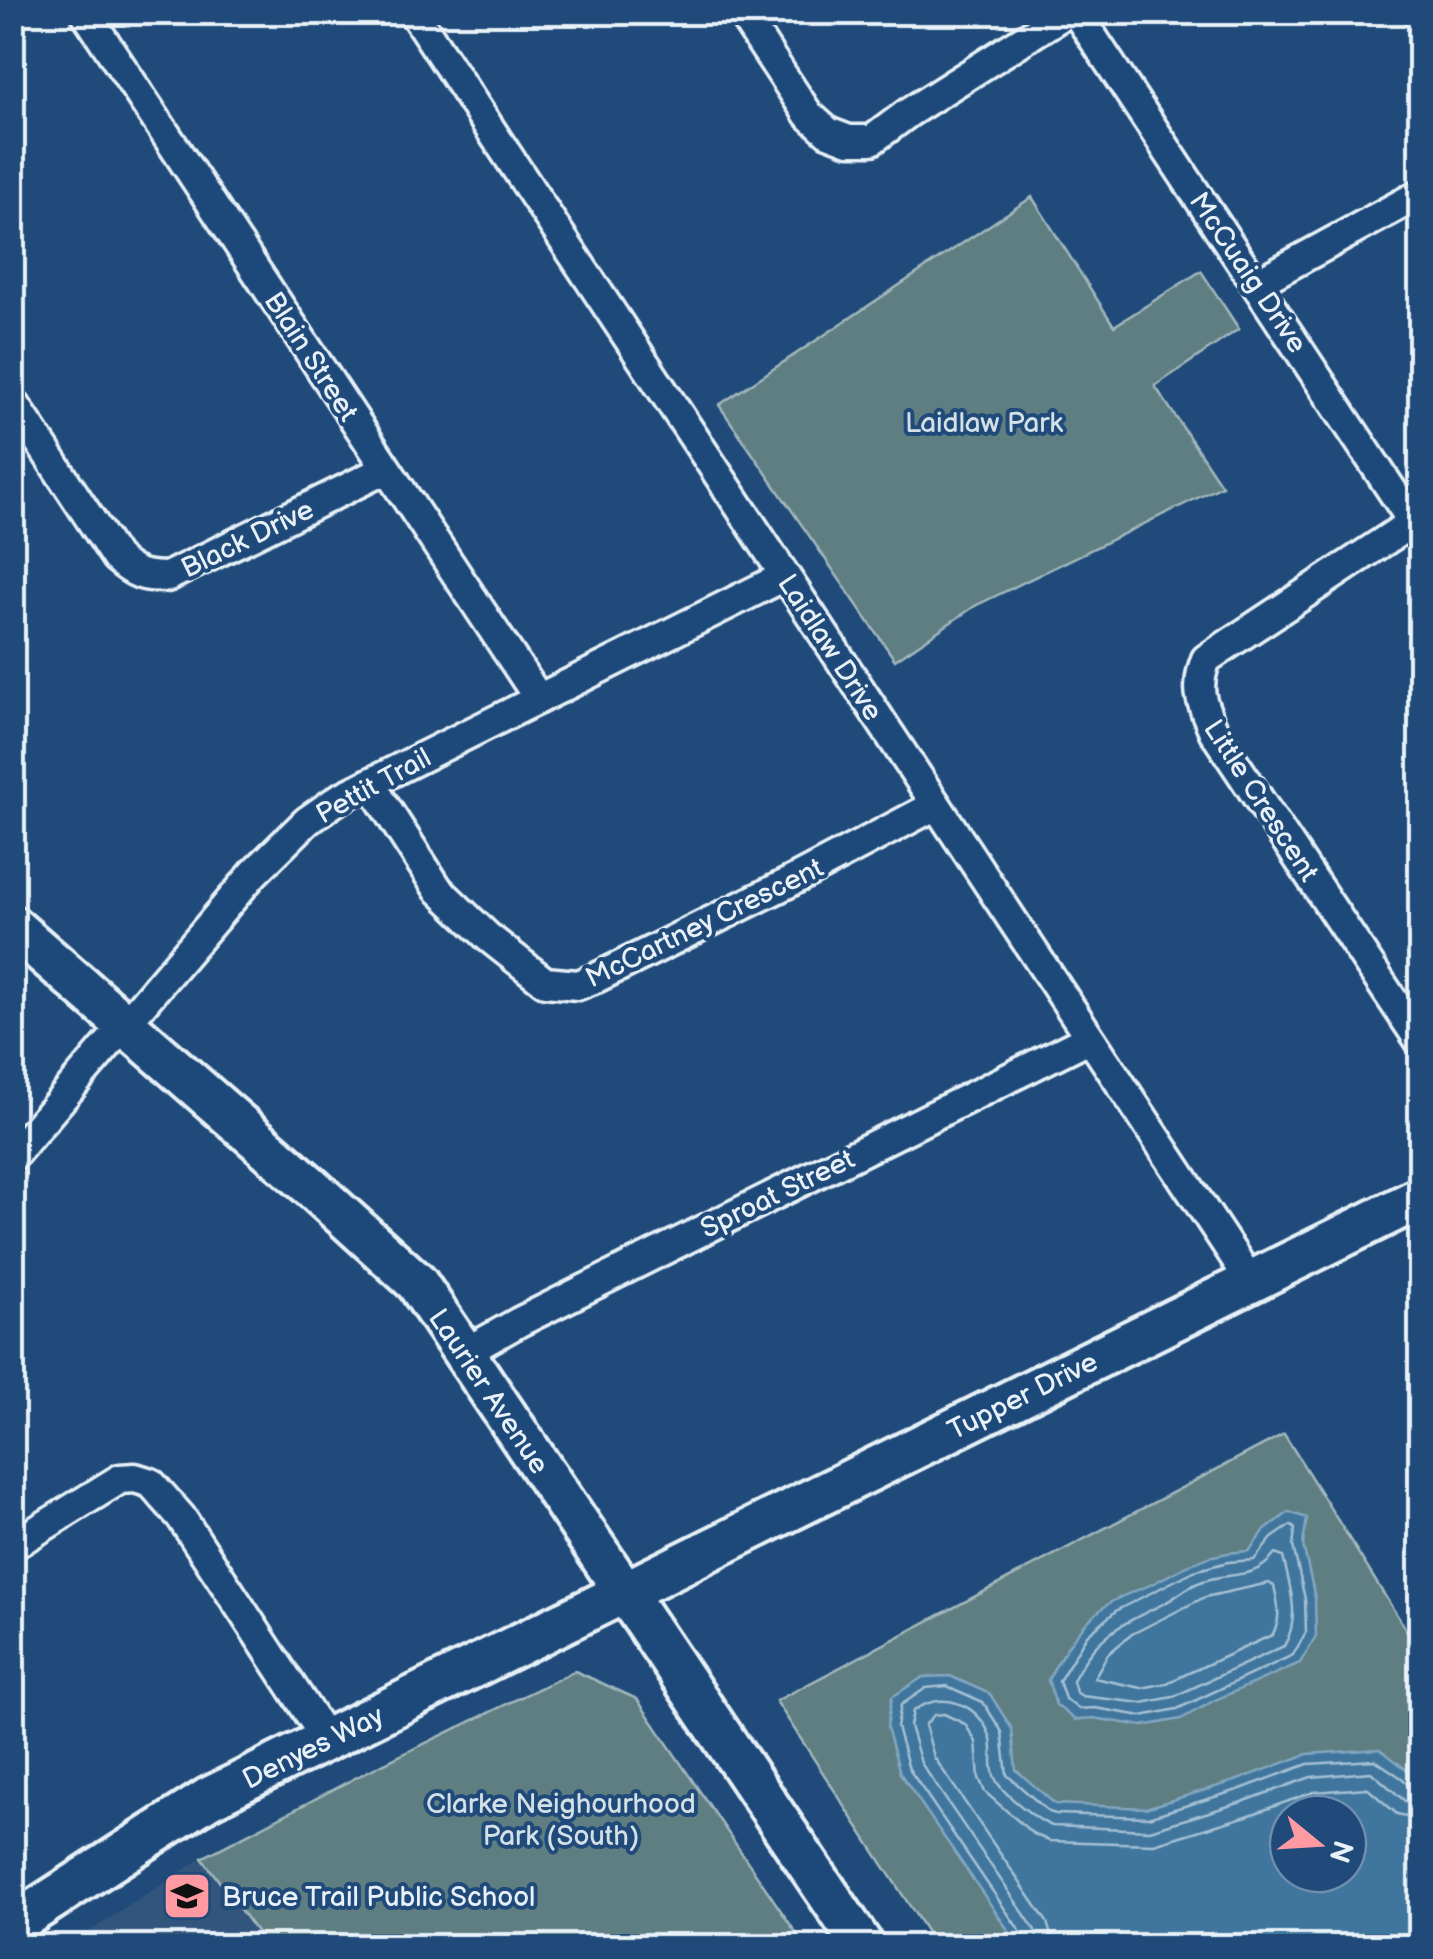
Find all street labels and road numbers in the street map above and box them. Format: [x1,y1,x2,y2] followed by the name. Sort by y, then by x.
[1182,186,1314,359] street label: McCuaig Drive
[257,286,365,428] street label: Blain Street
[176,493,319,586] street label: Black Drive
[770,568,889,727] street label: Laidlaw Drive
[1196,714,1325,888] street label: Little Crescent
[311,741,437,831] street label: Pettit Trail
[581,851,829,995] street label: McCartney Crescent
[695,1143,860,1246] street label: Sproat Street
[421,1303,556,1481] street label: Laurier Avenue
[943,1345,1103,1447] street label: Tupper Drive
[237,1699,389,1797] street label: Denyes Way

